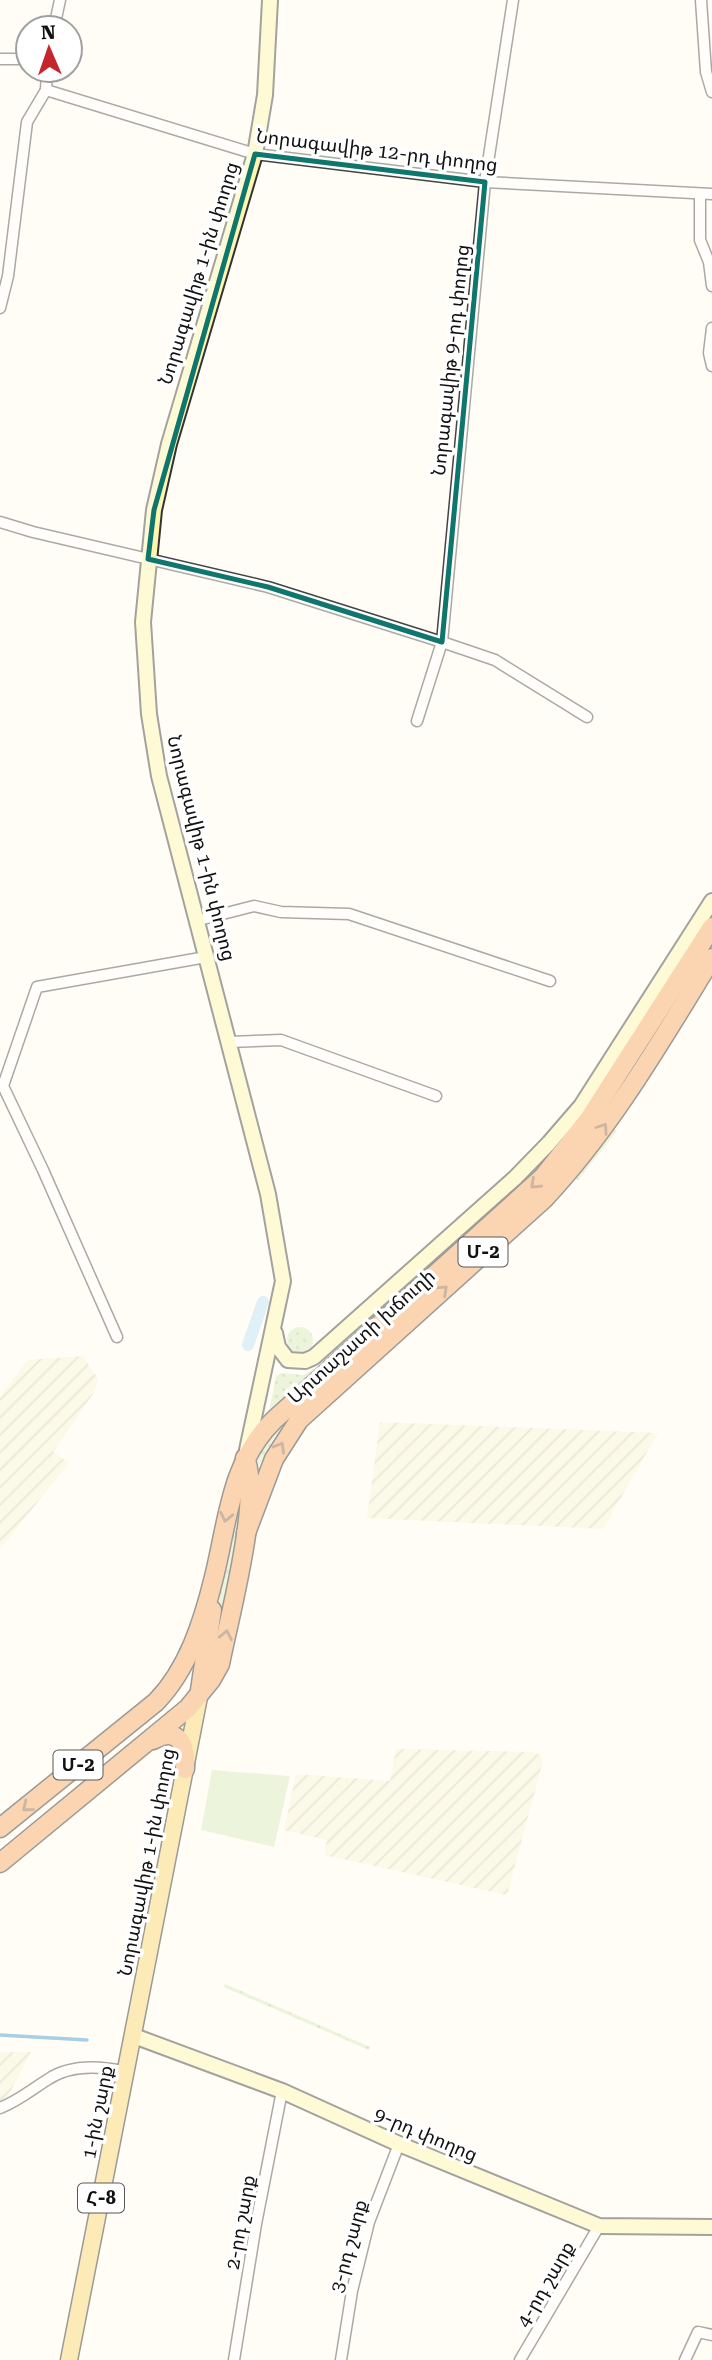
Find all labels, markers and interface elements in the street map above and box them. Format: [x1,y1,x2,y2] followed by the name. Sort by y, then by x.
[14,14,84,84] north arrow
[41,21,57,44] text: N
[255,124,499,177] street label: Նորագավիթ 12-րդ փողոց
[154,159,243,387] street label: Նորագավիթ 1-ին փողոց
[427,243,474,477] street label: Նորագավիթ 9-րդ փողոց
[162,733,241,963] street label: Նորագավիթ 1-ին փողոց
[594,1123,607,1136] one-way arrow
[530,1176,543,1189] one-way arrow
[458,1238,508,1266] road number: Մ-2
[283,1264,440,1409] street label: Արտաշատի խճուղի
[435,1285,448,1298] one-way arrow
[272,1442,285,1455] one-way arrow
[220,1511,235,1523] one-way arrow
[217,1629,232,1641] one-way arrow
[113,1746,180,1978] street label: Նորագավիթ 1-ին փողոց
[54,1750,102,1780] road number: Մ-2
[22,1798,34,1811] one-way arrow
[77,2063,118,2161] street label: 1-ին շարք
[371,2102,481,2167] street label: 9-րդ փողոց
[221,2173,260,2271] street label: 2-րդ շարք
[78,2184,124,2212] road number: Հ-8
[325,2197,372,2295] street label: 3-րդ շարք
[512,2237,579,2331] street label: 4-րդ շարք

